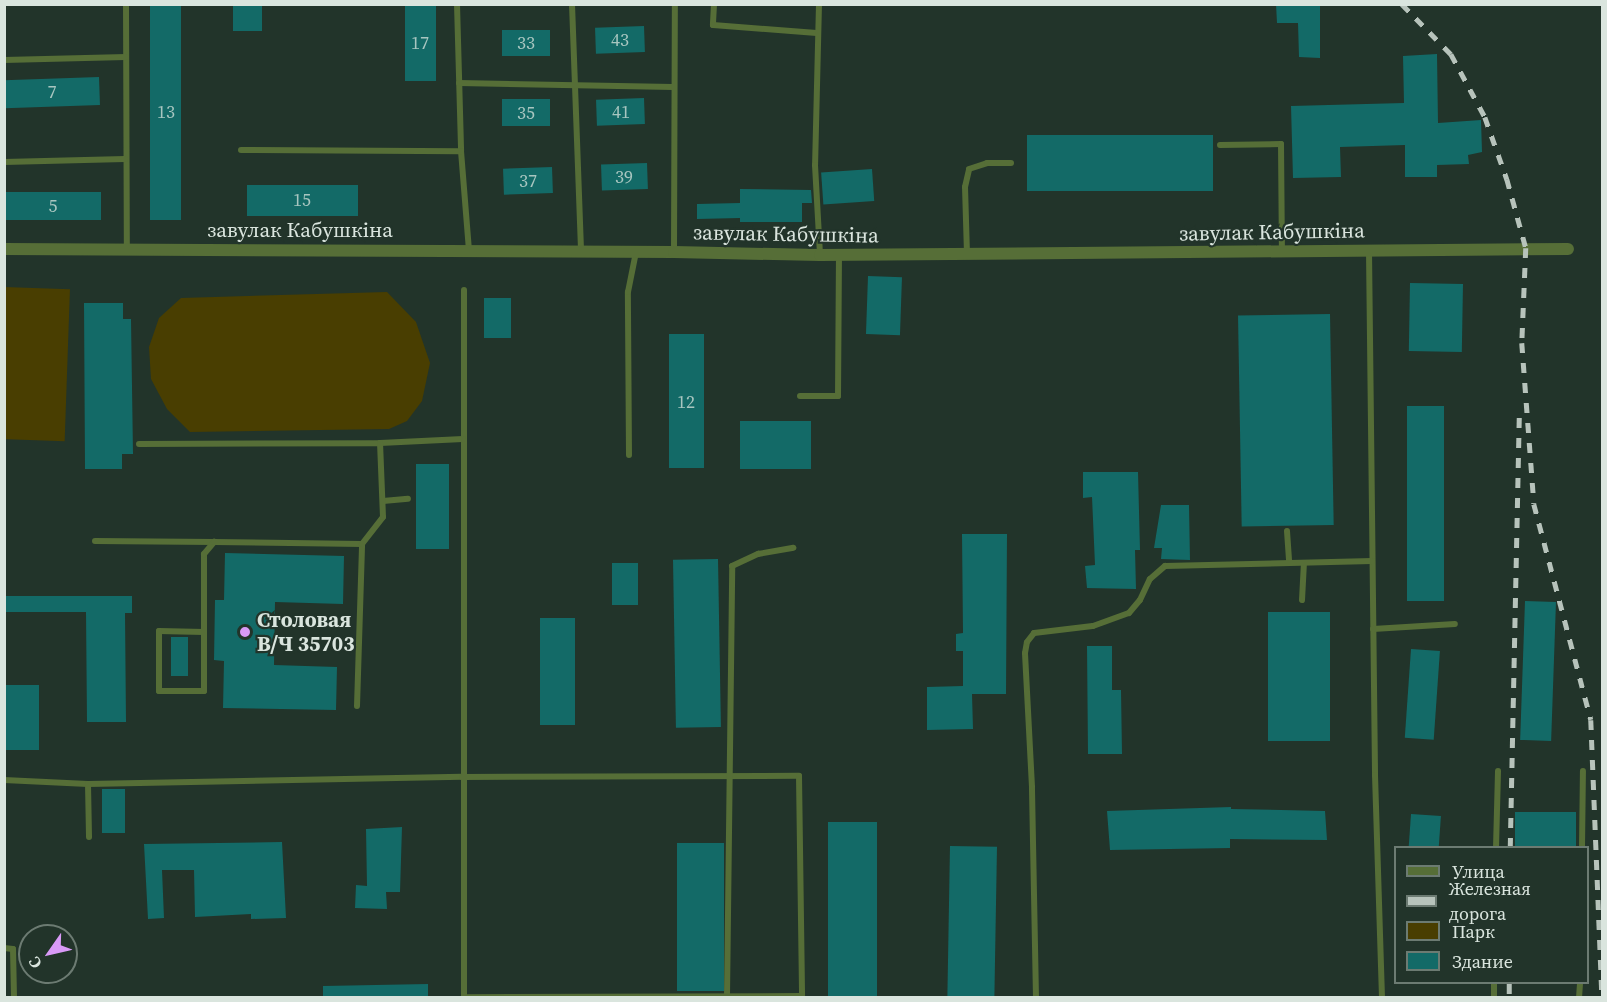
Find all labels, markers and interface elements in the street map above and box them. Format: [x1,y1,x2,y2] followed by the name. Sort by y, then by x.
[611,29,629,51] house number: 43
[411,32,429,54] house number: 17
[517,32,535,54] house number: 33
[48,81,56,103] house number: 7
[157,101,175,123] house number: 13
[612,101,630,123] house number: 41
[517,102,535,124] house number: 35
[615,166,633,188] house number: 39
[519,170,537,192] house number: 37
[293,189,311,211] house number: 15
[49,195,57,217] house number: 5
[207,217,393,243] street label: завулак Кабушкіна
[1179,218,1365,246] street label: завулак Кабушкіна
[693,220,879,248] street label: завулак Кабушкіна
[677,391,695,413] house number: 12
[257,607,355,657] place label: Столовая В/Ч 35703
[238,625,252,639] marker: Столовая В/Ч 35703
[1394,846,1589,984] legend
[1452,859,1505,884] text: Улица
[1449,876,1531,926] text: Железная дорога
[1452,919,1495,944] text: Парк
[18,924,78,984] north arrow
[1452,949,1513,974] text: Здание
[23,953,47,973] text: С

